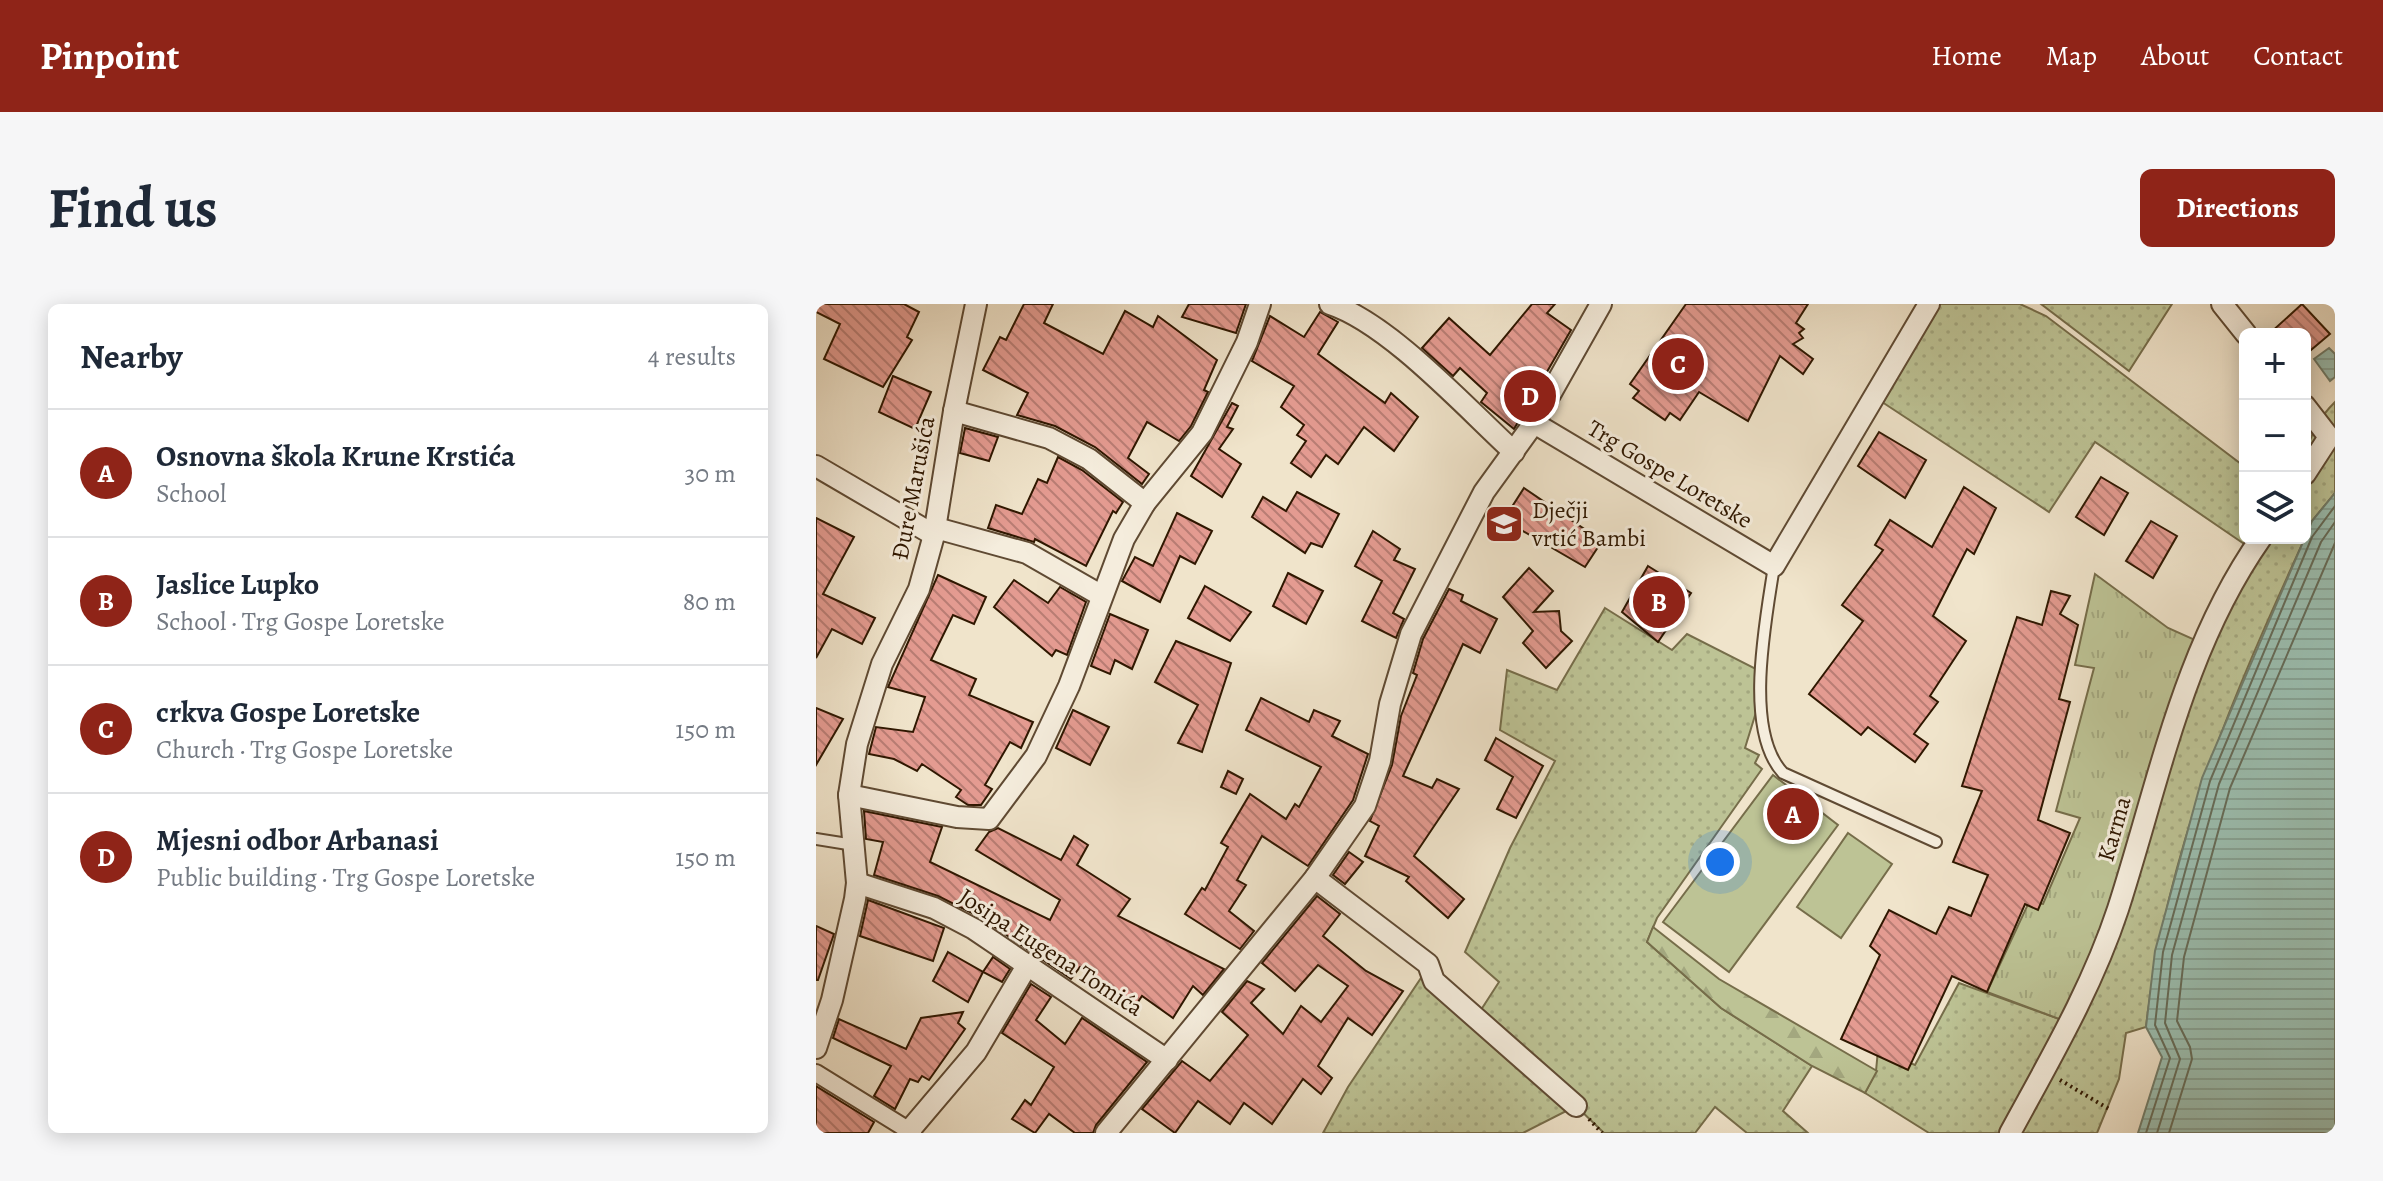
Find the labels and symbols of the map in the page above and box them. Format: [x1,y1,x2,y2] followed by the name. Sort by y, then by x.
[1652,334,1704,394] pin: C
[1504,366,1556,426] pin: D
[1582,412,1758,536] street label: Trg Gospe Loretske
[883,413,943,562] street label: Đure Marušića
[1531,494,1646,554] place label: Dječji vrtić Bambi
[1483,503,1525,545] school or university icon: Dječji vrtić Bambi
[1633,572,1685,632] pin: B
[1767,784,1819,844] pin: A
[2089,792,2139,865] street label: Karma
[1700,842,1740,882] your location
[953,880,1150,1024] street label: Josipa Eugena Tomića

